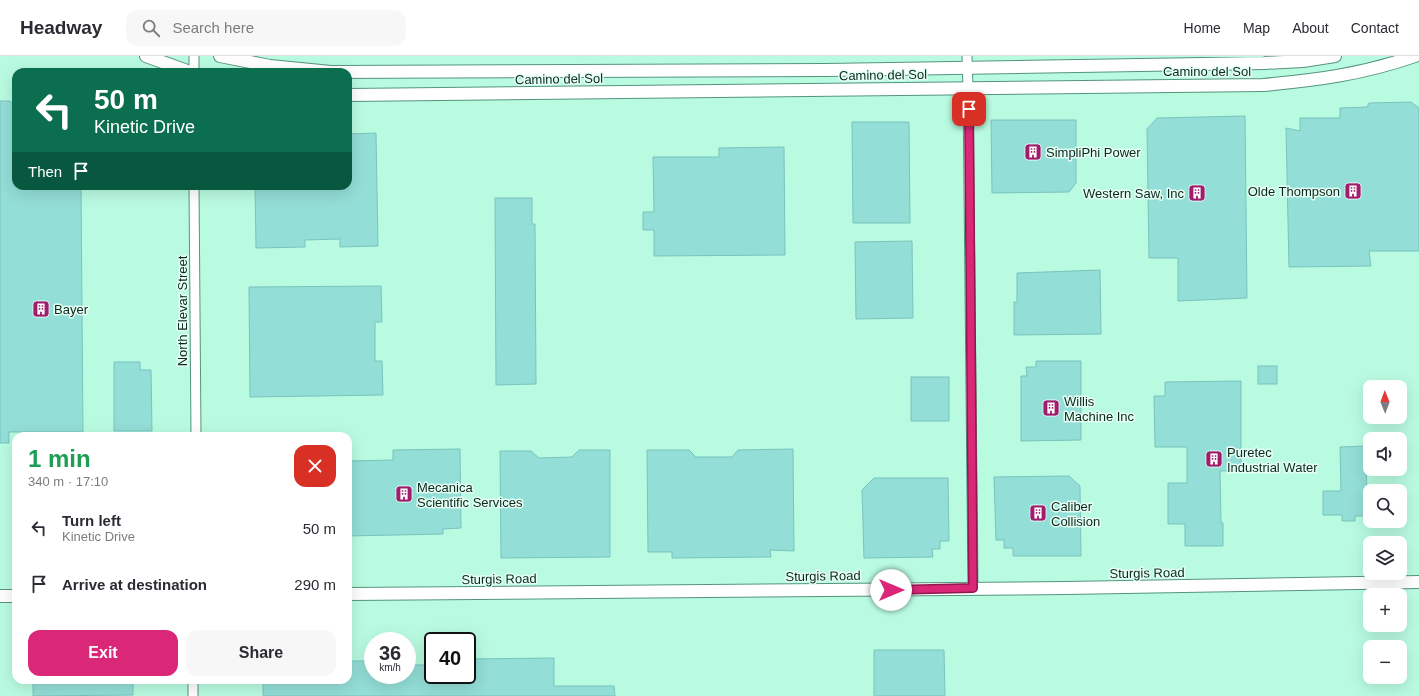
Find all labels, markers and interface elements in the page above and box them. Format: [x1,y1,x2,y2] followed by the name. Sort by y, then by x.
[126,10,406,46] search box
[20,17,102,38] text: Headway
[140,17,162,39] icon: search
[172,19,254,36] text: Search here
[1184,20,1221,36] text: Home
[1243,20,1270,36] text: Map
[1292,20,1329,36] text: About
[1351,20,1399,36] text: Contact
[1163,64,1251,79] street label: Camino del Sol
[839,67,927,83] street label: Camino del Sol
[515,71,603,87] street label: Camino del Sol
[28,84,80,136] icon: left
[94,84,158,115] text: 50 m
[952,92,986,126] pin
[958,98,980,120] icon: arrive
[94,117,195,137] text: Kinetic Drive
[1023,142,1043,162] building icon: SimpliPhi Power
[1046,145,1141,160] place label: SimpliPhi Power
[70,160,92,182] icon: arrive
[28,163,62,180] text: Then
[1343,181,1363,201] building icon: Olde Thompson
[1187,183,1207,203] building icon: Western Saw, Inc
[1248,184,1340,199] place label: Olde Thompson
[1083,186,1184,201] place label: Western Saw, Inc
[175,255,190,366] street label: North Elevar Street
[31,299,51,319] building icon: Bayer
[54,302,89,317] place label: Bayer
[1363,380,1407,424] north arrow
[1363,380,1407,684] map controls
[1064,394,1135,424] place label: Willis Machine Inc
[1041,398,1061,418] building icon: Willis Machine Inc
[1363,432,1407,476] button: sound
[28,445,91,472] text: 1 min
[294,445,336,487] button: close
[1227,445,1318,475] place label: Puretec Industrial Water
[1204,449,1224,469] building icon: Puretec Industrial Water
[28,474,108,489] text: 340 m · 17:10
[417,480,523,510] place label: Mecanica Scientific Services
[394,484,414,504] building icon: Mecanica Scientific Services
[1363,484,1407,528] button: search
[1051,499,1100,529] place label: Caliber Collision
[1028,503,1048,523] building icon: Caliber Collision
[62,512,121,529] text: Turn left
[28,517,50,539] icon: left
[303,520,336,537] text: 50 m
[62,529,135,544] text: Kinetic Drive
[1363,536,1407,580] button: layers
[1109,565,1185,581] street label: Sturgis Road
[785,568,861,584] street label: Sturgis Road
[870,569,912,611] position arrow
[461,571,537,587] street label: Sturgis Road
[28,573,50,595] icon: arrive
[62,576,207,593] text: Arrive at destination
[294,576,336,593] text: 290 m
[1363,588,1407,632] button: +
[28,630,178,676] button: Exit
[186,630,336,676] button: Share
[424,632,476,684] speed limit sign: 40
[1363,640,1407,684] button: −
[379,642,401,664] text: 36
[379,662,401,673] text: km/h

